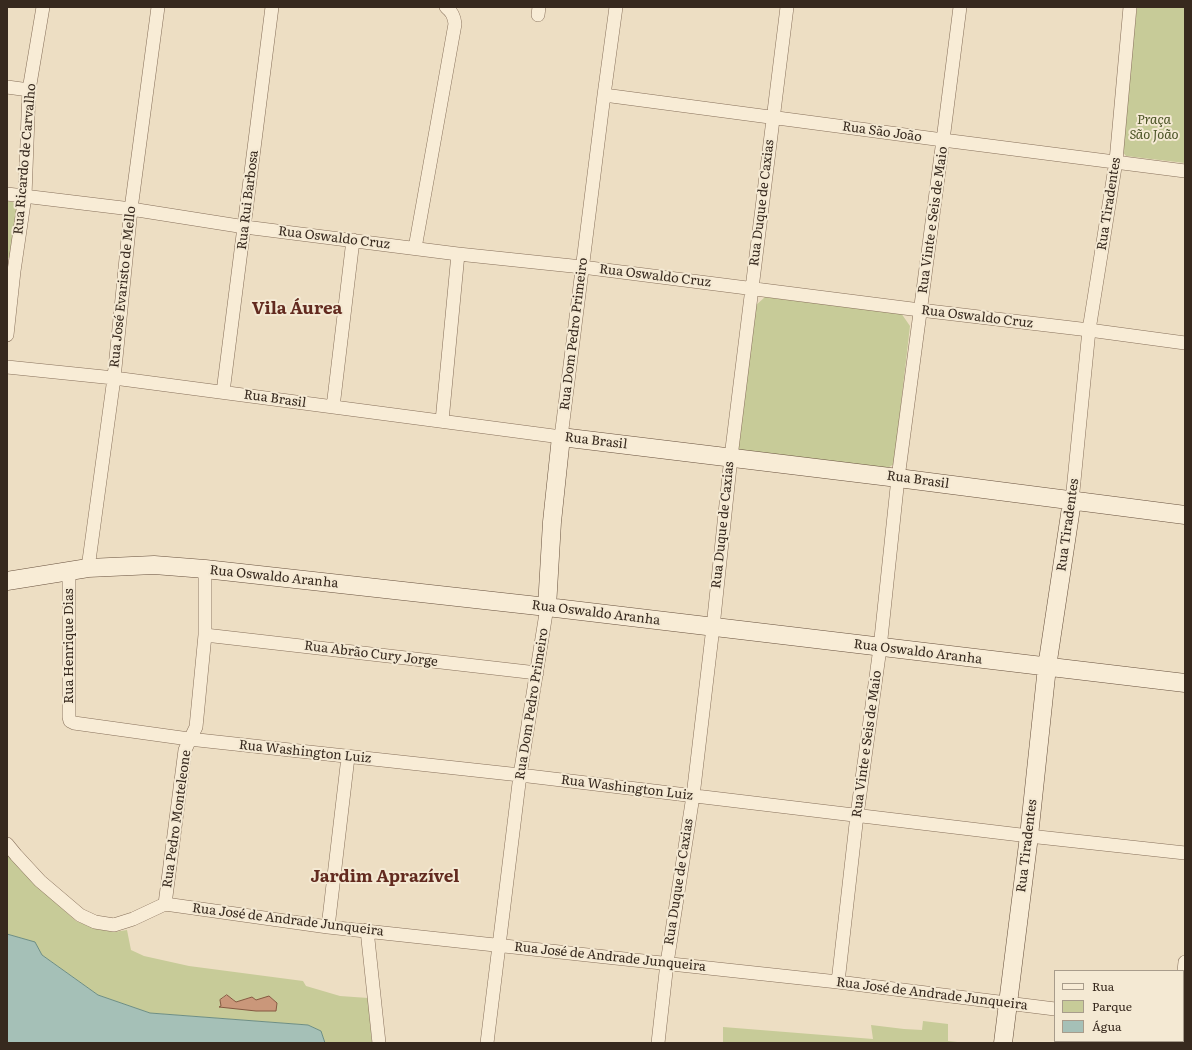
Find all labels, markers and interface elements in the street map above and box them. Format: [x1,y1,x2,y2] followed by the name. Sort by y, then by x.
[11,83,39,235] street label: Rua Ricardo de Carvalho
[1129,112,1179,143] park label: Praça São João
[841,119,923,145] street label: Rua São João
[746,139,778,267] street label: Rua Duque de Caxias
[915,145,951,295] street label: Rua Vinte e Seis de Maio
[234,149,262,251] street label: Rua Rui Barbosa
[1094,156,1124,252] street label: Rua Tiradentes
[107,205,139,369] street label: Rua José Evaristo de Mello
[277,223,391,253] street label: Rua Oswaldo Cruz
[557,257,591,411] street label: Rua Dom Pedro Primeiro
[598,261,712,291] street label: Rua Oswaldo Cruz
[252,299,342,319] district label: Vila Áurea
[920,302,1034,332] street label: Rua Oswaldo Cruz
[243,387,307,411] street label: Rua Brasil
[564,429,628,453] street label: Rua Brasil
[709,461,737,589] street label: Rua Duque de Caxias
[886,468,950,492] street label: Rua Brasil
[1054,477,1082,573] street label: Rua Tiradentes
[209,562,339,592] street label: Rua Oswaldo Aranha
[61,588,77,704] street label: Rua Henrique Dias
[531,597,661,629] street label: Rua Oswaldo Aranha
[512,627,552,781] street label: Rua Dom Pedro Primeiro
[853,636,983,668] street label: Rua Oswaldo Aranha
[303,638,439,670] street label: Rua Abrão Cury Jorge
[849,669,885,819] street label: Rua Vinte e Seis de Maio
[238,737,372,767] street label: Rua Washington Luiz
[160,749,194,889] street label: Rua Pedro Monteleone
[560,772,694,804] street label: Rua Washington Luiz
[1014,798,1040,894] street label: Rua Tiradentes
[661,818,697,946] street label: Rua Duque de Caxias
[311,867,459,887] district label: Jardim Aprazível
[191,901,385,939] street label: Rua José de Andrade Junqueira
[513,939,707,975] street label: Rua José de Andrade Junqueira
[1054,970,1184,1042] legend
[835,975,1029,1013] street label: Rua José de Andrade Junqueira
[1092,977,1114,995] text: Rua
[1092,997,1132,1015] text: Parque
[1092,1017,1122,1035] text: Água

